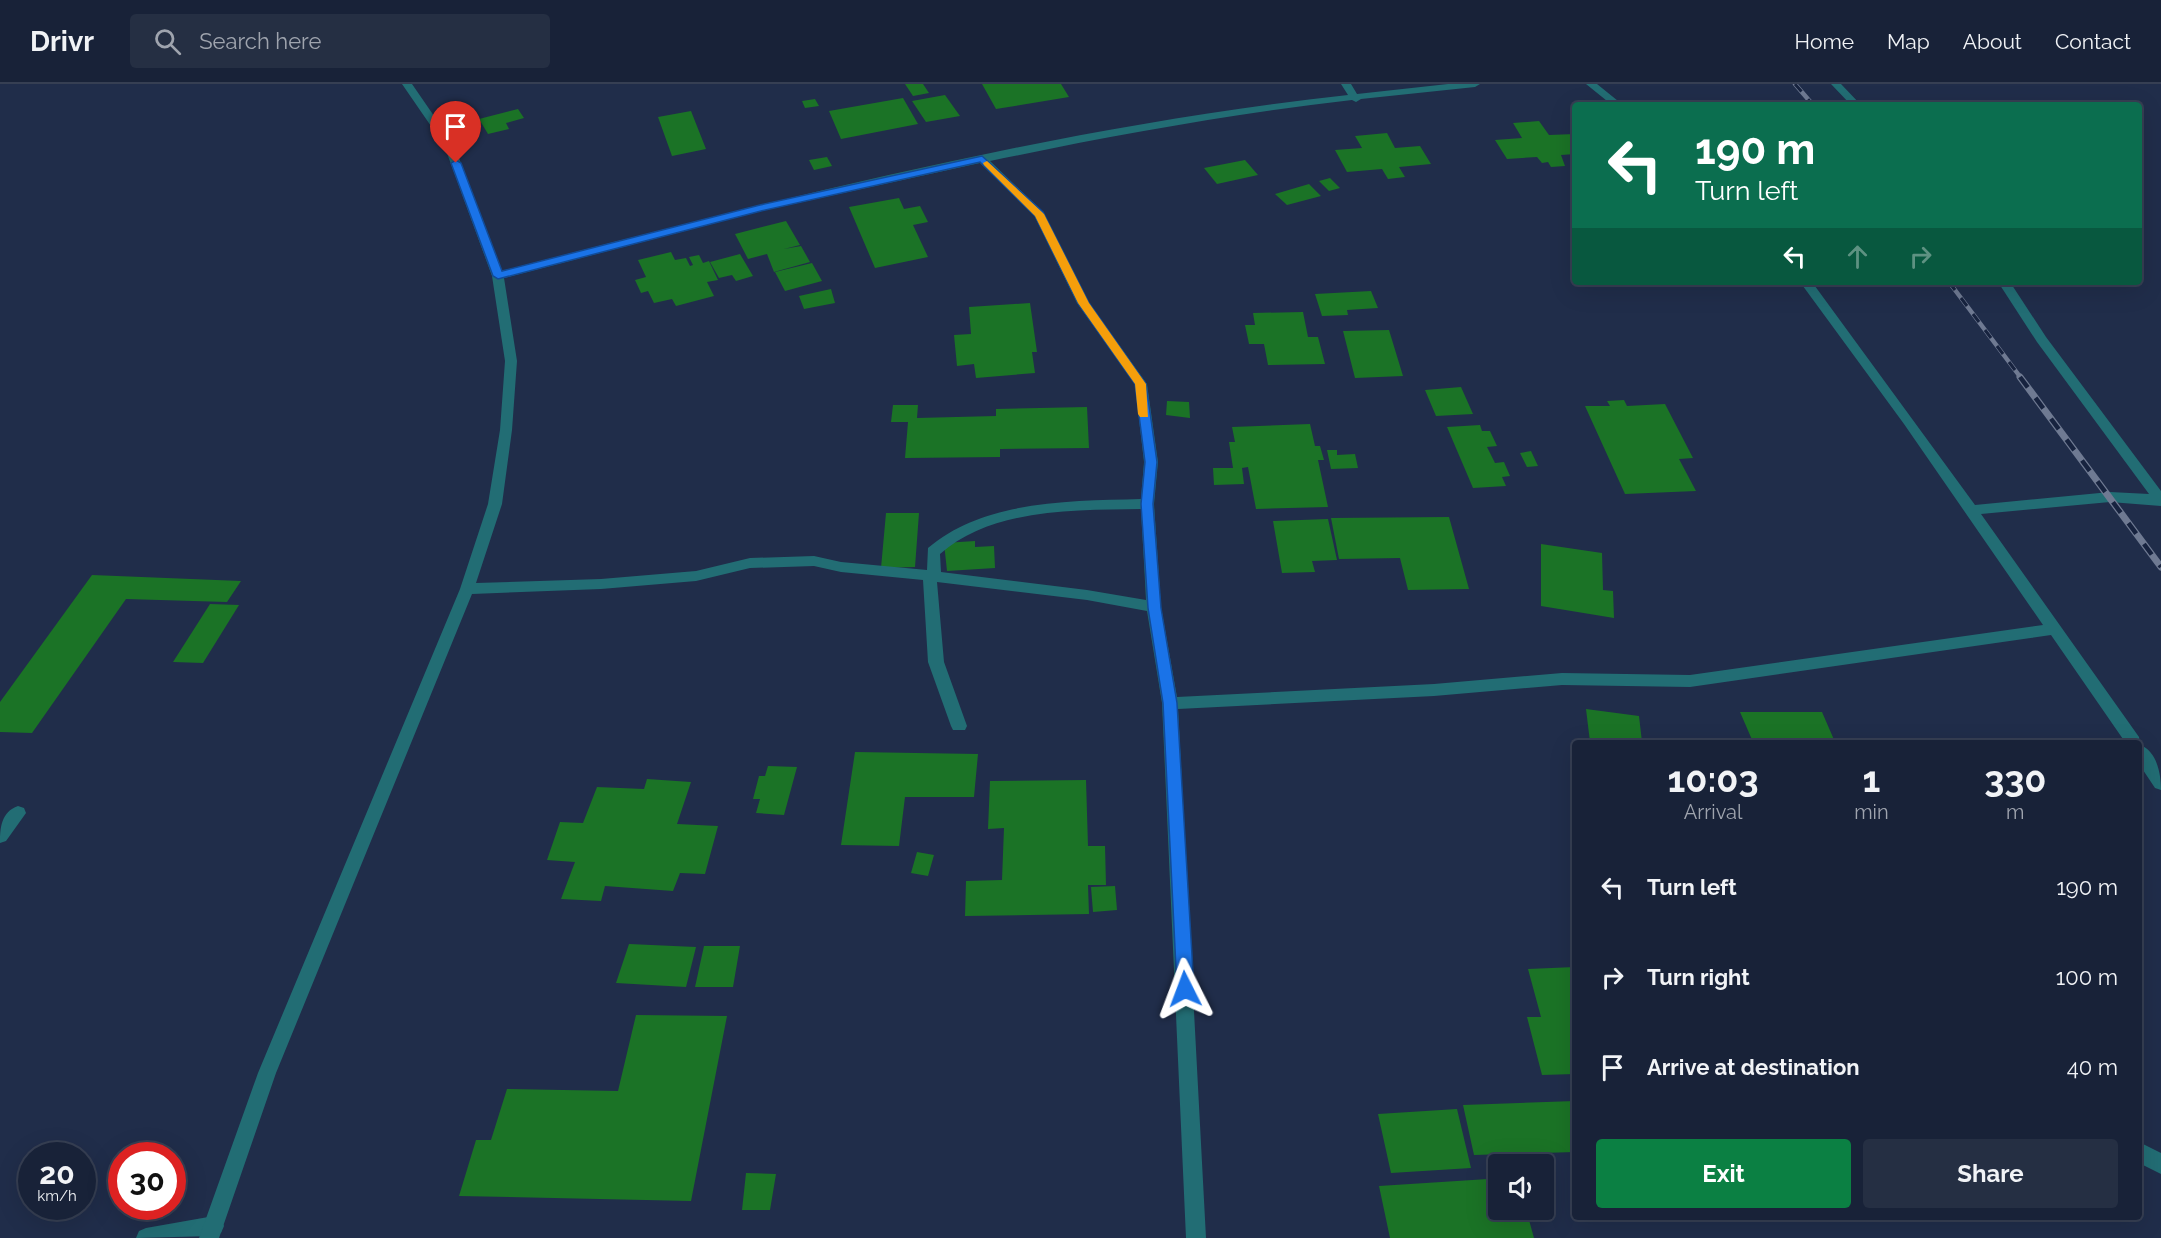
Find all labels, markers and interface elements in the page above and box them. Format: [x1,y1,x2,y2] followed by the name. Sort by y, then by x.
[130,14,550,68] search box
[30,25,94,58] text: Drivr
[151,25,184,58] icon: search
[199,28,321,54] text: Search here
[1795,29,1854,54] text: Home
[1887,29,1930,54] text: Map
[1963,29,2022,54] text: About
[2055,29,2131,54] text: Contact
[430,101,481,163] pin
[439,110,472,143] icon: arrive
[1695,125,1815,174] text: 190 m
[1596,126,1674,204] icon: left
[1695,175,1798,206] text: Turn left
[1778,240,1811,273] icon: left
[1841,240,1874,273] icon: ahead
[1904,240,1937,273] icon: right
[1668,758,1759,800] text: 10:03
[1862,758,1880,800] text: 1
[1984,758,2046,800] text: 330
[1684,800,1742,824] text: Arrival
[1854,800,1889,824] text: min
[2006,800,2024,824] text: m
[1596,871,1629,904] icon: left
[1647,874,1737,900] text: Turn left
[2056,874,2118,900] text: 190 m
[1153,957,1217,1021] position arrow
[1596,961,1629,994] icon: right
[1647,964,1750,990] text: Turn right
[2056,964,2118,990] text: 100 m
[1596,1051,1629,1084] icon: arrive
[1647,1054,1860,1080] text: Arrive at destination
[2067,1054,2118,1080] text: 40 m
[1596,1139,1851,1208] button: Exit
[1863,1139,2118,1208] button: Share
[108,1142,186,1220] speed limit sign: 30
[1488,1154,1554,1220] map controls
[1488,1154,1554,1220] button: sound
[39,1156,75,1191] text: 20
[37,1187,77,1205] text: km/h

